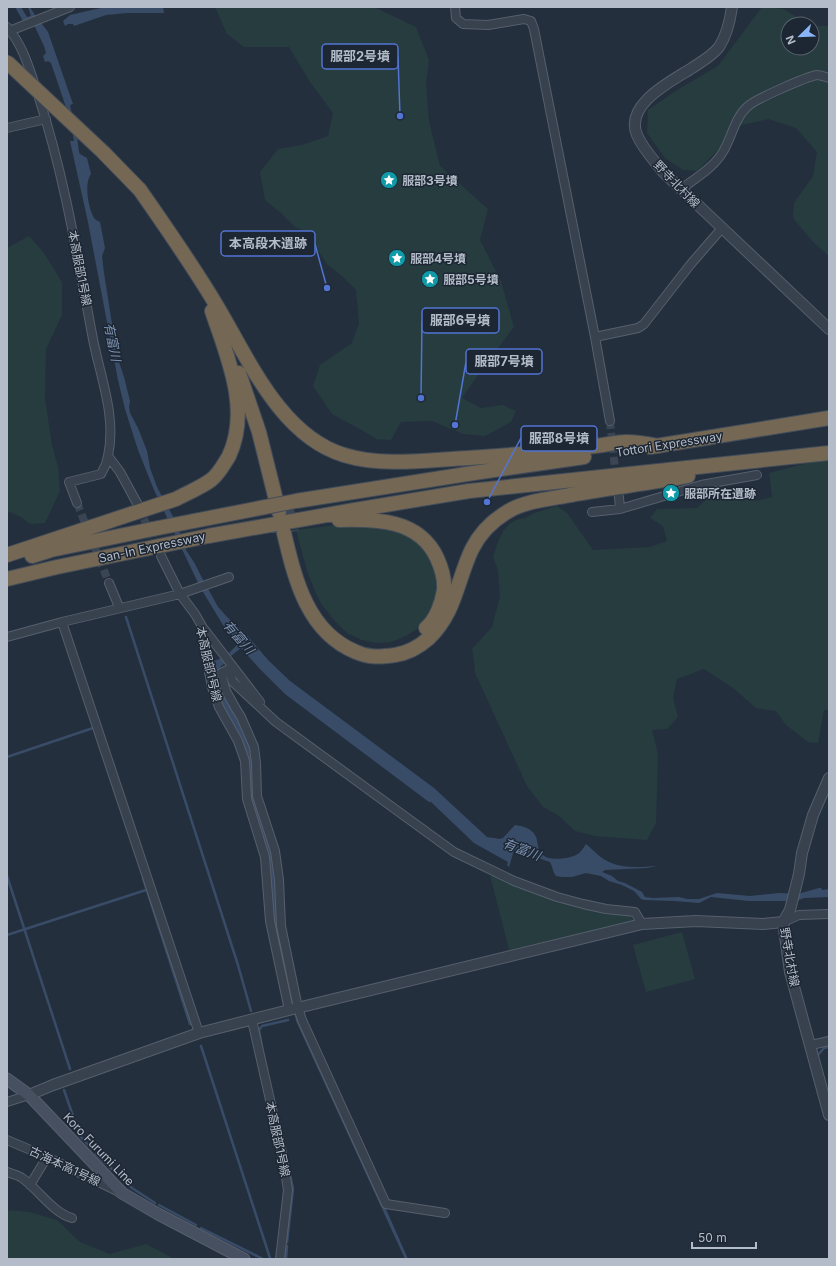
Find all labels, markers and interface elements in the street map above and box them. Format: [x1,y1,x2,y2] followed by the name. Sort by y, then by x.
[780,16,820,56] north arrow
[783,33,799,47] text: N
[322,44,398,69] callout: 服部2号墳
[330,48,390,64] text: 服部2号墳
[651,157,703,211] street label: 野寺北村線
[379,170,399,190] place icon: 服部3号墳
[402,173,458,188] place label: 服部3号墳
[65,229,95,307] street label: 本高服部1号線
[221,231,315,256] callout: 本高段木遺跡
[229,235,307,251] text: 本高段木遺跡
[387,248,407,268] place icon: 服部4号墳
[410,251,466,266] place label: 服部4号墳
[420,269,440,289] place icon: 服部5号墳
[443,272,499,287] place label: 服部5号墳
[422,308,499,333] callout: 服部6号墳
[430,312,490,328] text: 服部6号墳
[101,321,125,365] water label: 有富川
[466,349,542,374] callout: 服部7号墳
[474,353,534,369] text: 服部7号墳
[521,426,597,451] callout: 服部8号墳
[615,428,724,460] street label: Tottori Expressway
[529,430,589,446] text: 服部8号墳
[661,483,681,503] place icon: 服部所在遺跡
[684,486,756,501] place label: 服部所在遺跡
[97,528,207,566] street label: San-In Expressway
[220,617,259,658] water label: 有富川
[193,625,225,703] street label: 本高服部1号線
[501,835,545,864] water label: 有富川
[777,926,803,988] street label: 野寺北村線
[263,1100,293,1178] street label: 本高服部1号線
[60,1109,138,1189] street label: Koro Furumi Line
[27,1143,103,1189] street label: 古海本高1号線
[692,1224,756,1250] scale bar
[698,1230,727,1245] text: 50 m

